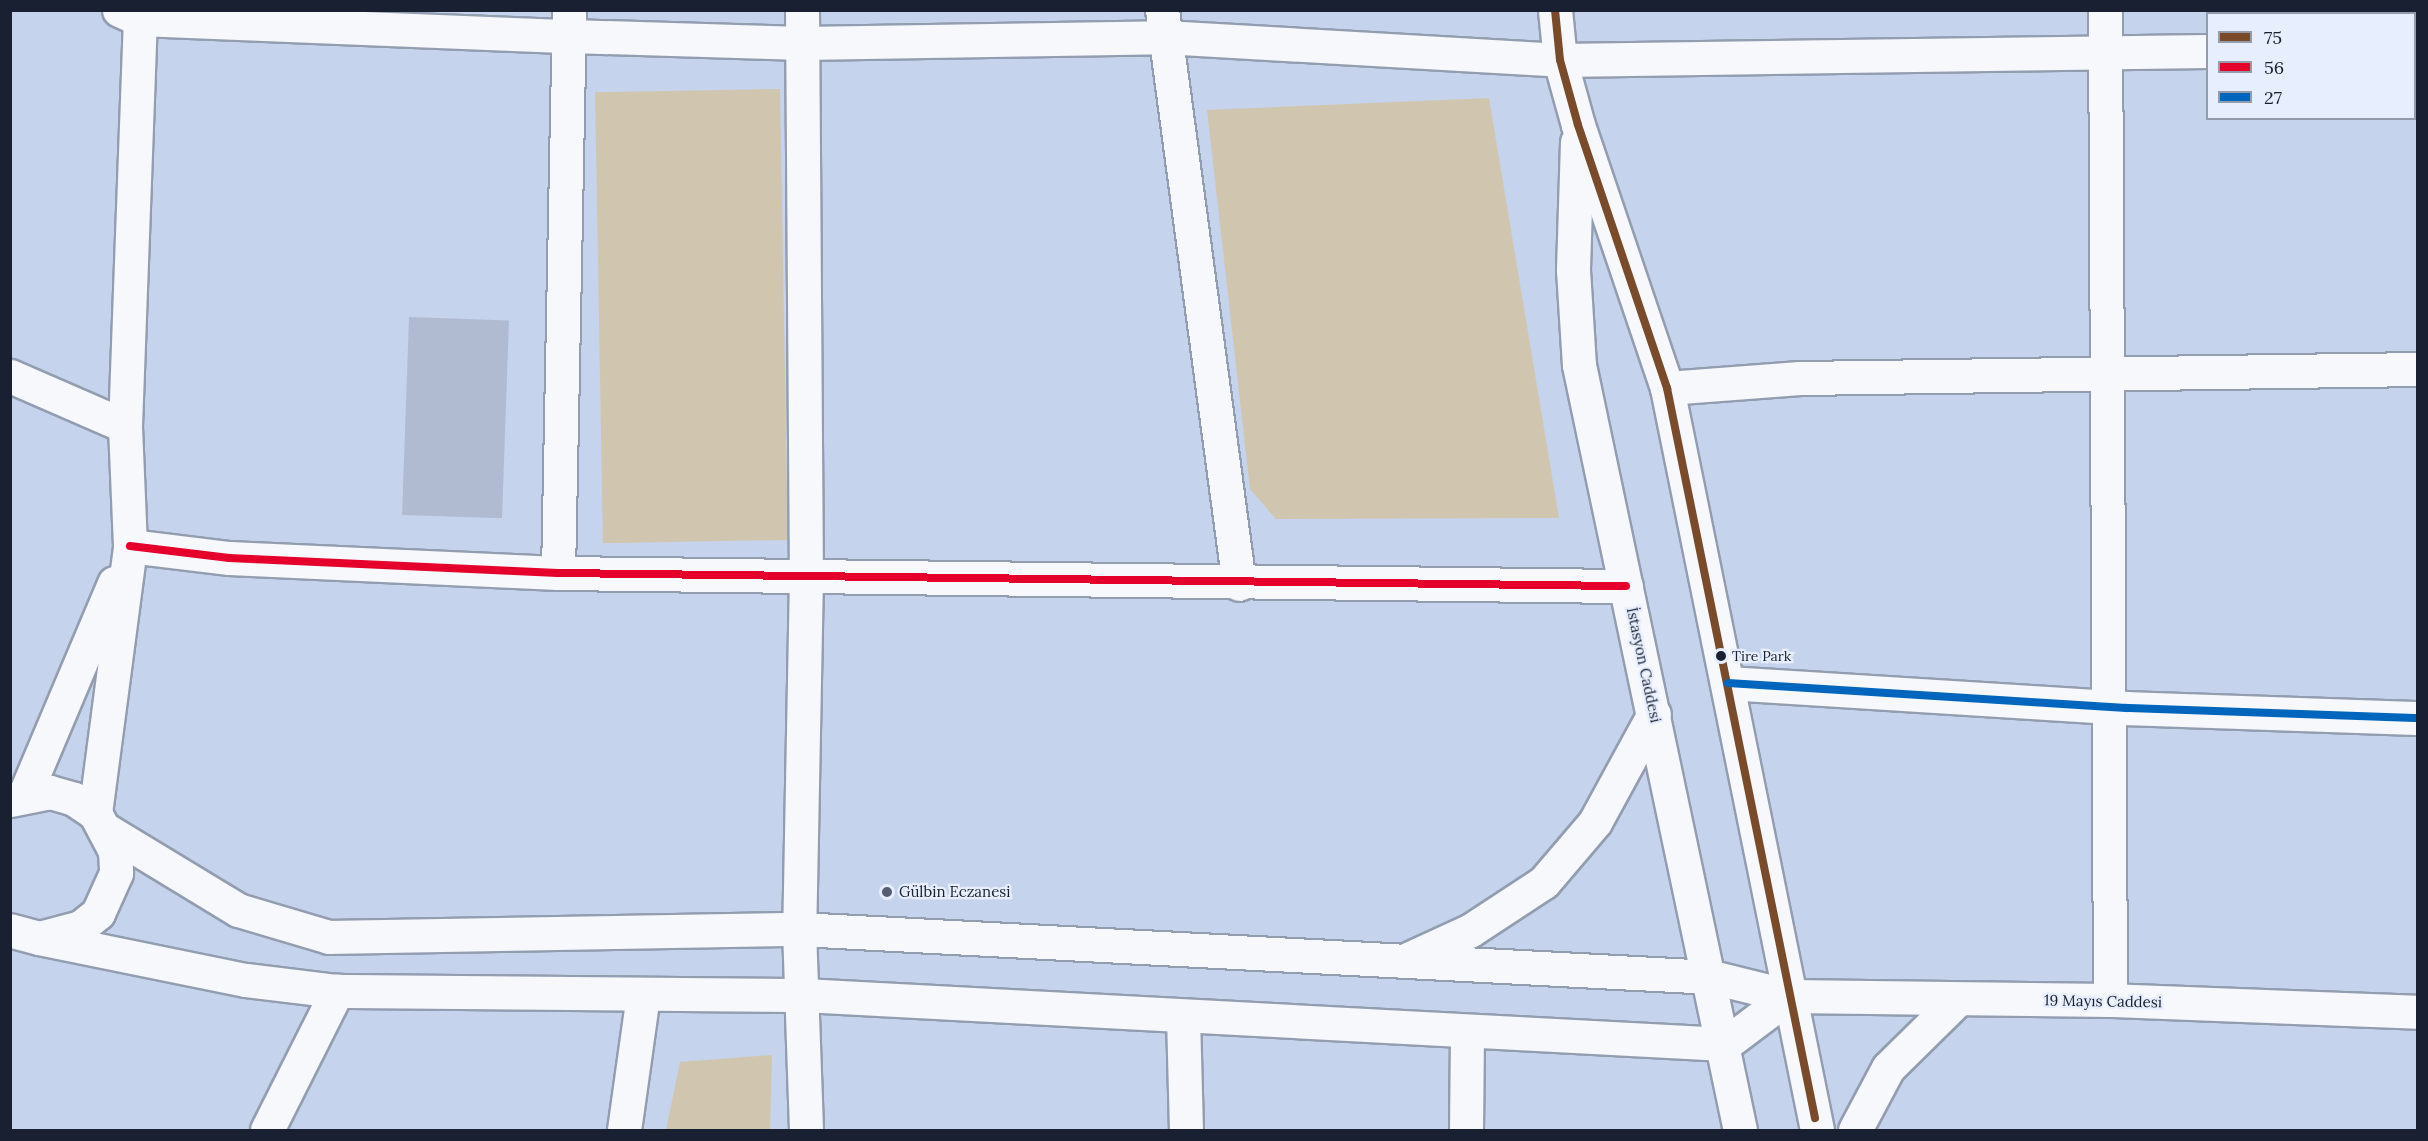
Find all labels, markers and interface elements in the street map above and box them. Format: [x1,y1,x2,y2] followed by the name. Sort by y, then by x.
[2206,12,2416,120] legend
[2264,26,2282,49] text: 75
[2264,56,2284,79] text: 56
[2264,86,2282,109] text: 27
[1623,606,1665,724] street label: İstasyon Caddesi
[1732,648,1791,664] place label: Tire Park
[1715,650,1727,662] marker: Tire Park
[899,883,1010,901] place label: Gülbin Eczanesi
[880,885,894,899] marker: Gülbin Eczanesi
[2044,991,2162,1011] street label: 19 Mayıs Caddesi

